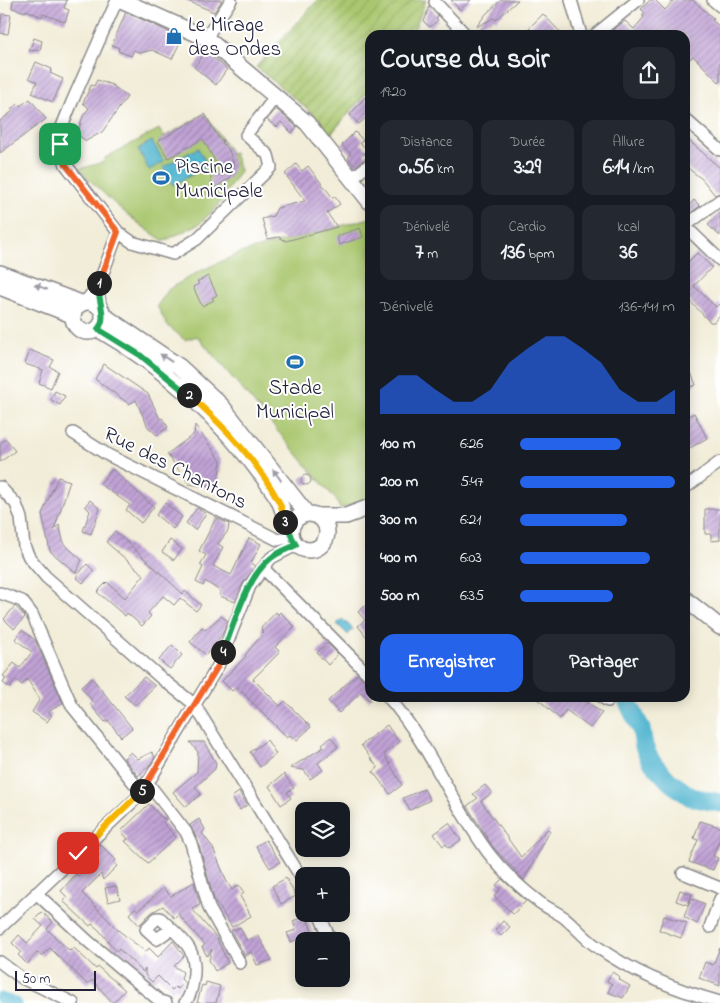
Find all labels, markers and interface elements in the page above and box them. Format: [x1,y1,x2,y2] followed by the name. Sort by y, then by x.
[188,11,281,65] place label: Le Mirage des Ondes
[164,26,184,46] shop icon: Le Mirage des Ondes
[380,40,550,81] text: Course du soir
[623,47,675,99] button: share
[380,80,406,104] text: 19:20
[39,123,81,165] pin
[46,130,74,158] icon: arrive
[401,132,452,153] text: Distance
[510,132,545,153] text: Durée
[613,132,644,153] text: Allure
[175,153,263,207] place label: Piscine Municipale
[399,153,434,183] text: 0.56
[514,153,541,183] text: 3:29
[603,153,629,183] text: 6:14
[434,159,454,180] text: km
[629,159,654,180] text: /km
[151,168,171,188] sports icon: Piscine Municipale
[403,217,450,238] text: Dénivelé
[509,217,546,238] text: Cardio
[617,217,640,238] text: kcal
[415,238,424,268] text: 7
[501,238,525,268] text: 136
[620,238,637,268] text: 36
[424,244,438,265] text: m
[525,244,554,265] text: bpm
[86,270,112,296] pin: 1
[97,273,102,294] text: 1
[33,283,48,291] one-way arrow
[380,295,433,319] text: Dénivelé
[618,295,675,319] text: 136–141 m
[285,352,305,372] sports icon: Stade Municipal
[159,353,173,363] one-way arrow
[256,374,334,428] place label: Stade Municipal
[176,382,202,408] pin: 2
[186,385,193,406] text: 2
[98,420,252,518] street label: Rue des Chantons
[380,432,415,456] text: 100 m
[460,432,483,456] text: 6:26
[272,468,282,482] one-way arrow
[380,470,418,494] text: 200 m
[460,470,484,494] text: 5:47
[380,508,417,532] text: 300 m
[460,508,481,532] text: 6:21
[272,510,298,534] pin: 3
[283,512,288,533] text: 3
[380,546,417,570] text: 400 m
[460,546,482,570] text: 6:03
[380,584,419,608] text: 500 m
[460,584,484,608] text: 6:35
[380,634,523,692] button: Enregistrer
[533,634,675,692] button: Partager
[210,640,236,664] pin: 4
[221,642,226,663] text: 4
[130,778,154,804] pin: 5
[138,781,147,802] text: 5
[295,802,350,987] map controls
[295,802,350,857] button: layers
[57,832,99,874] pin
[64,839,92,867] icon: check
[295,867,350,922] button: +
[295,932,350,987] button: −
[15,968,96,991] scale bar
[22,969,50,990] text: 50 m

